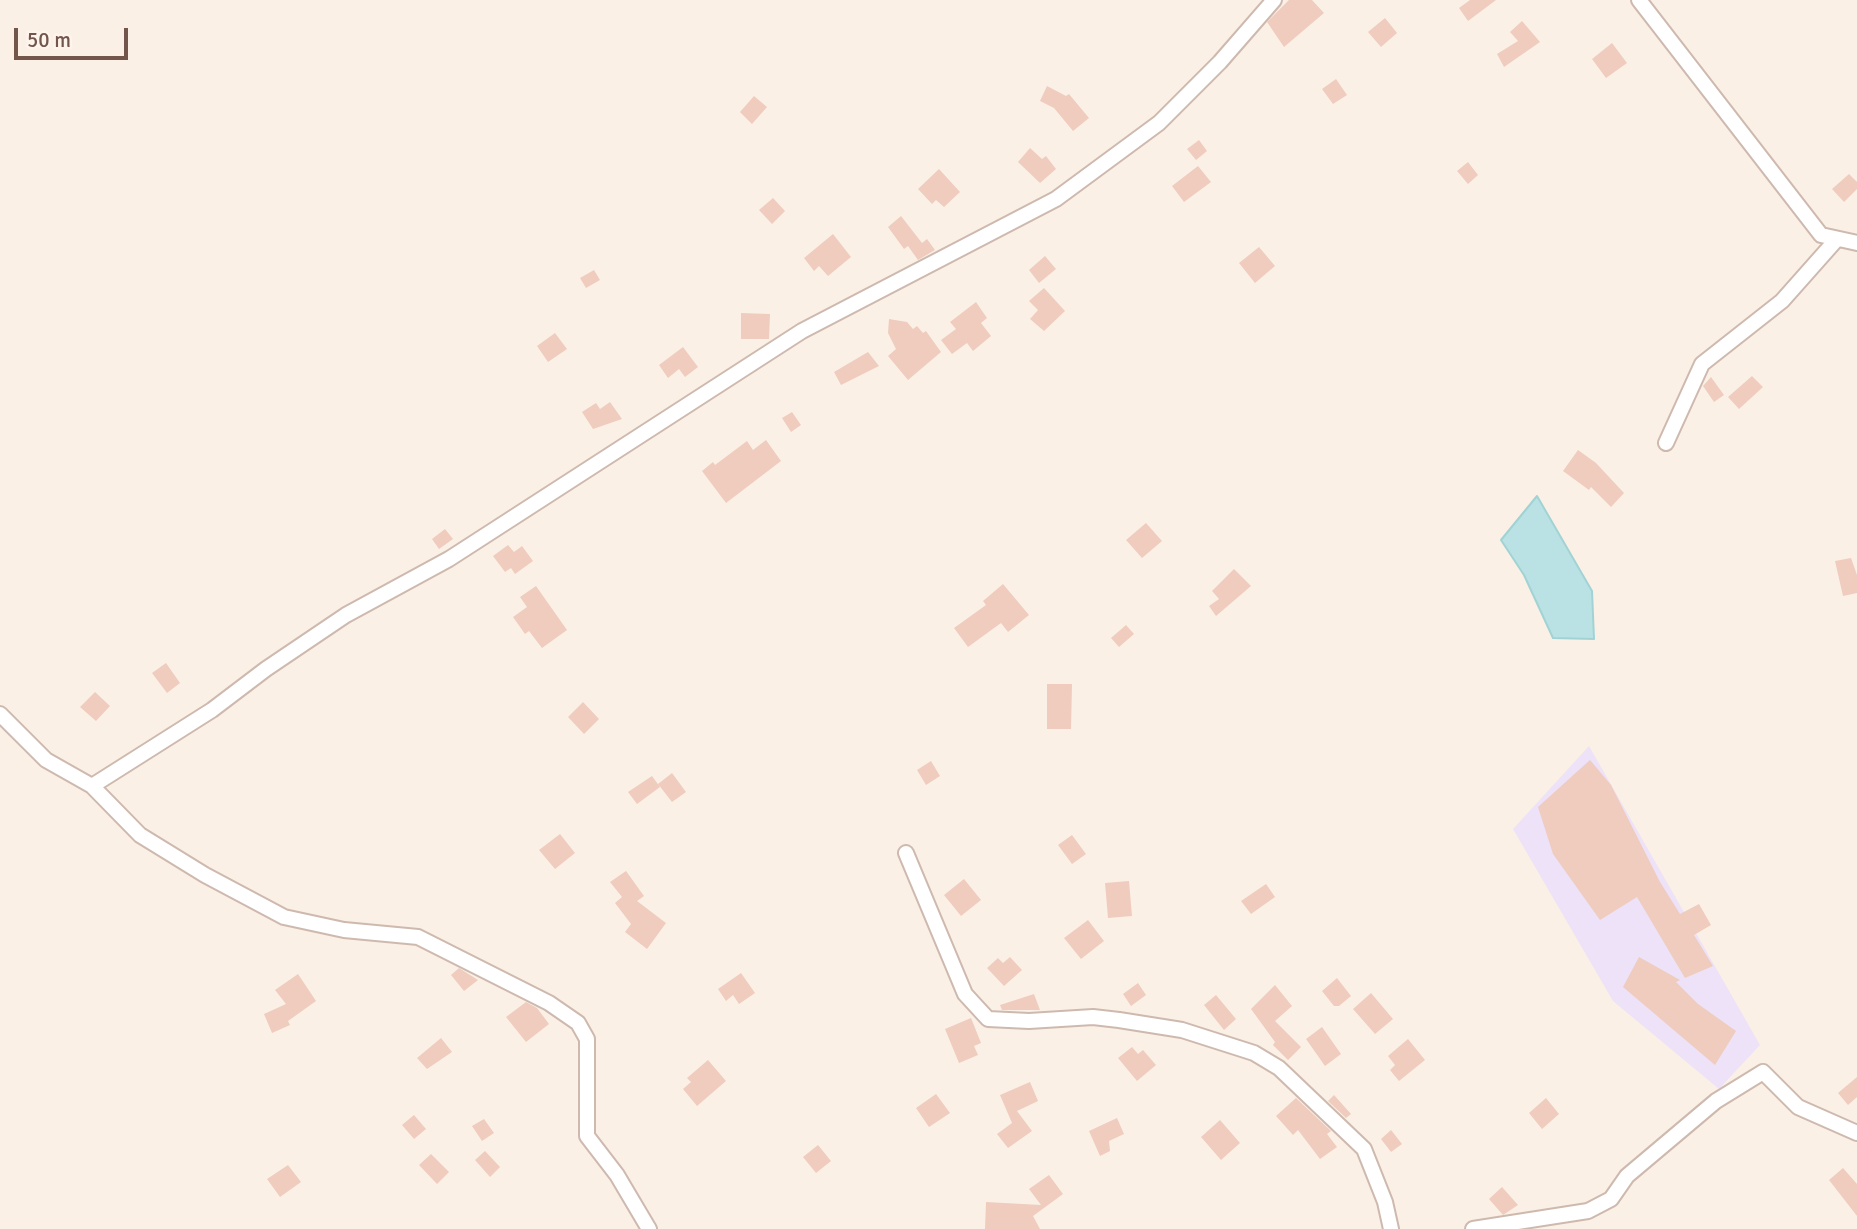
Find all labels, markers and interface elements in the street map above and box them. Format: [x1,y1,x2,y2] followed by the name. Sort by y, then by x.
[18,14,131,58] scale bar
[27,27,71,53] text: 50 m

